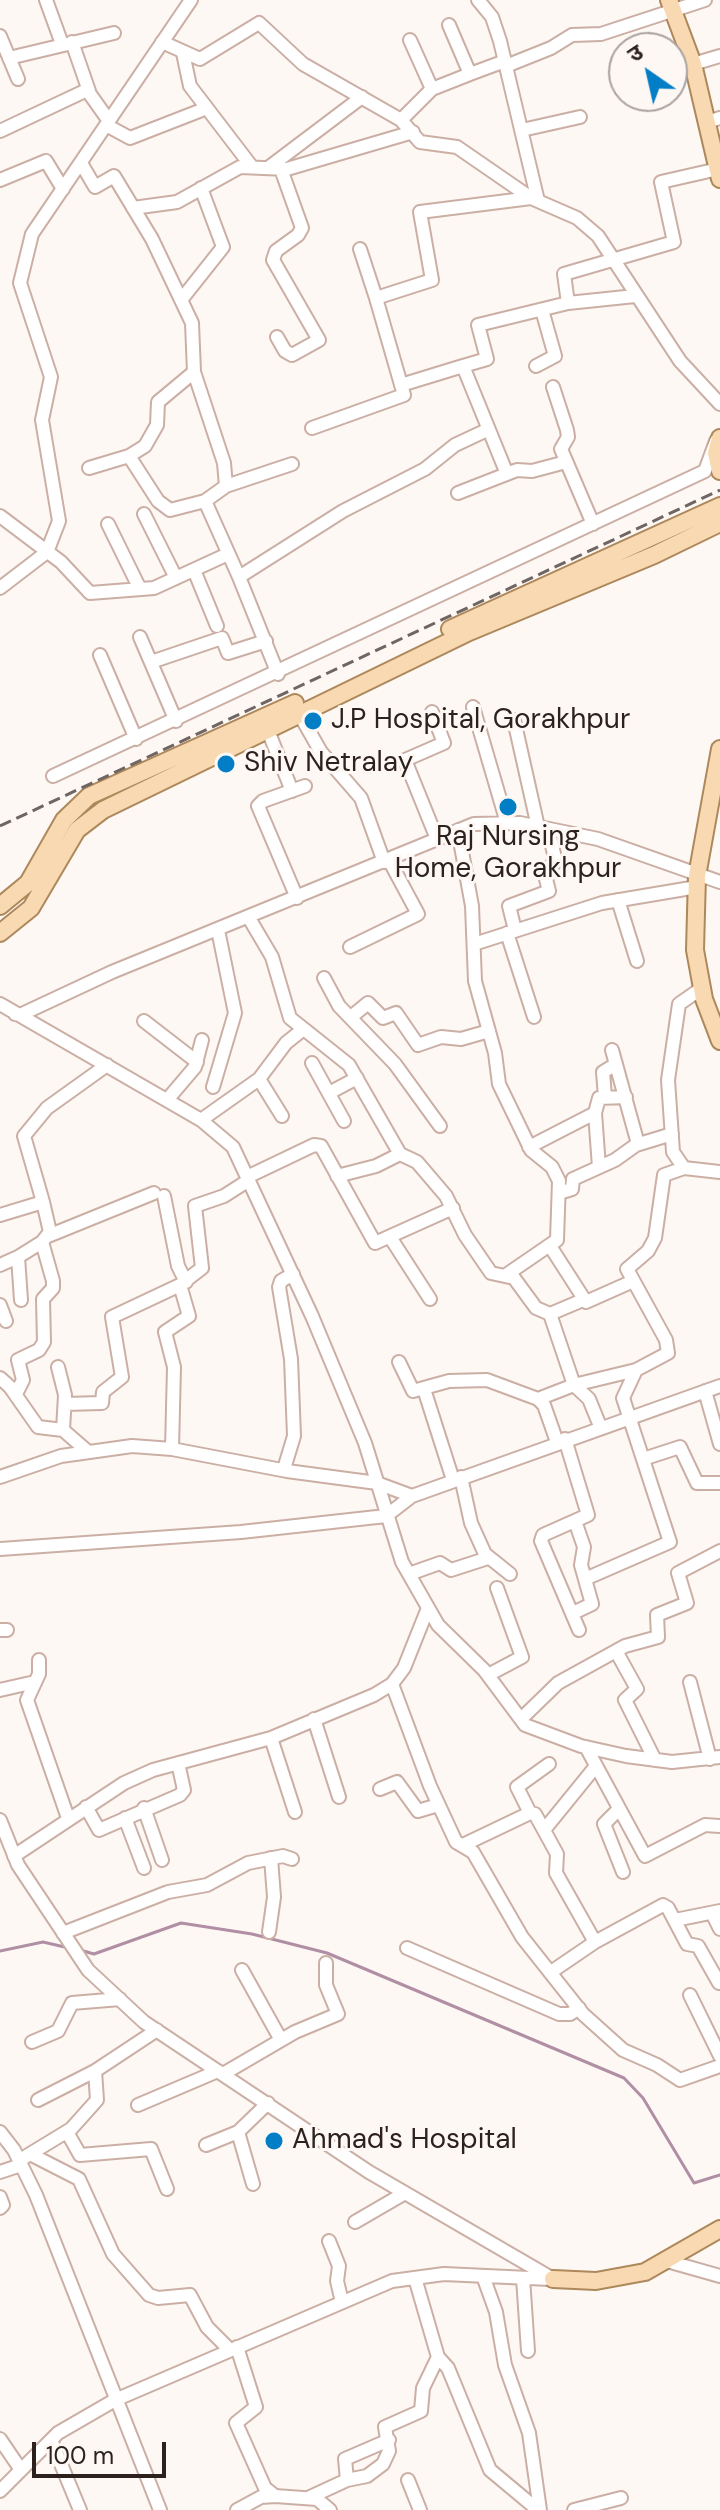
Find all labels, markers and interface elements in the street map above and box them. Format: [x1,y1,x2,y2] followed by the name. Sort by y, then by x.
[608,32,688,112] north arrow
[622,38,649,69] text: उ
[331,704,630,738] place label: J.P Hospital, Gorakhpur
[302,710,324,732] marker: J.P Hospital, Gorakhpur
[244,747,413,781] place label: Shiv Netralay
[215,753,237,775] marker: Shiv Netralay
[497,796,519,818] marker: Raj Nursing Home, Gorakhpur
[395,821,621,887] place label: Raj Nursing Home, Gorakhpur
[292,2124,517,2158] place label: Ahmad's Hospital
[263,2130,285,2152] marker: Ahmad's Hospital
[36,2426,170,2476] scale bar
[46,2440,114,2471] text: 100 m

